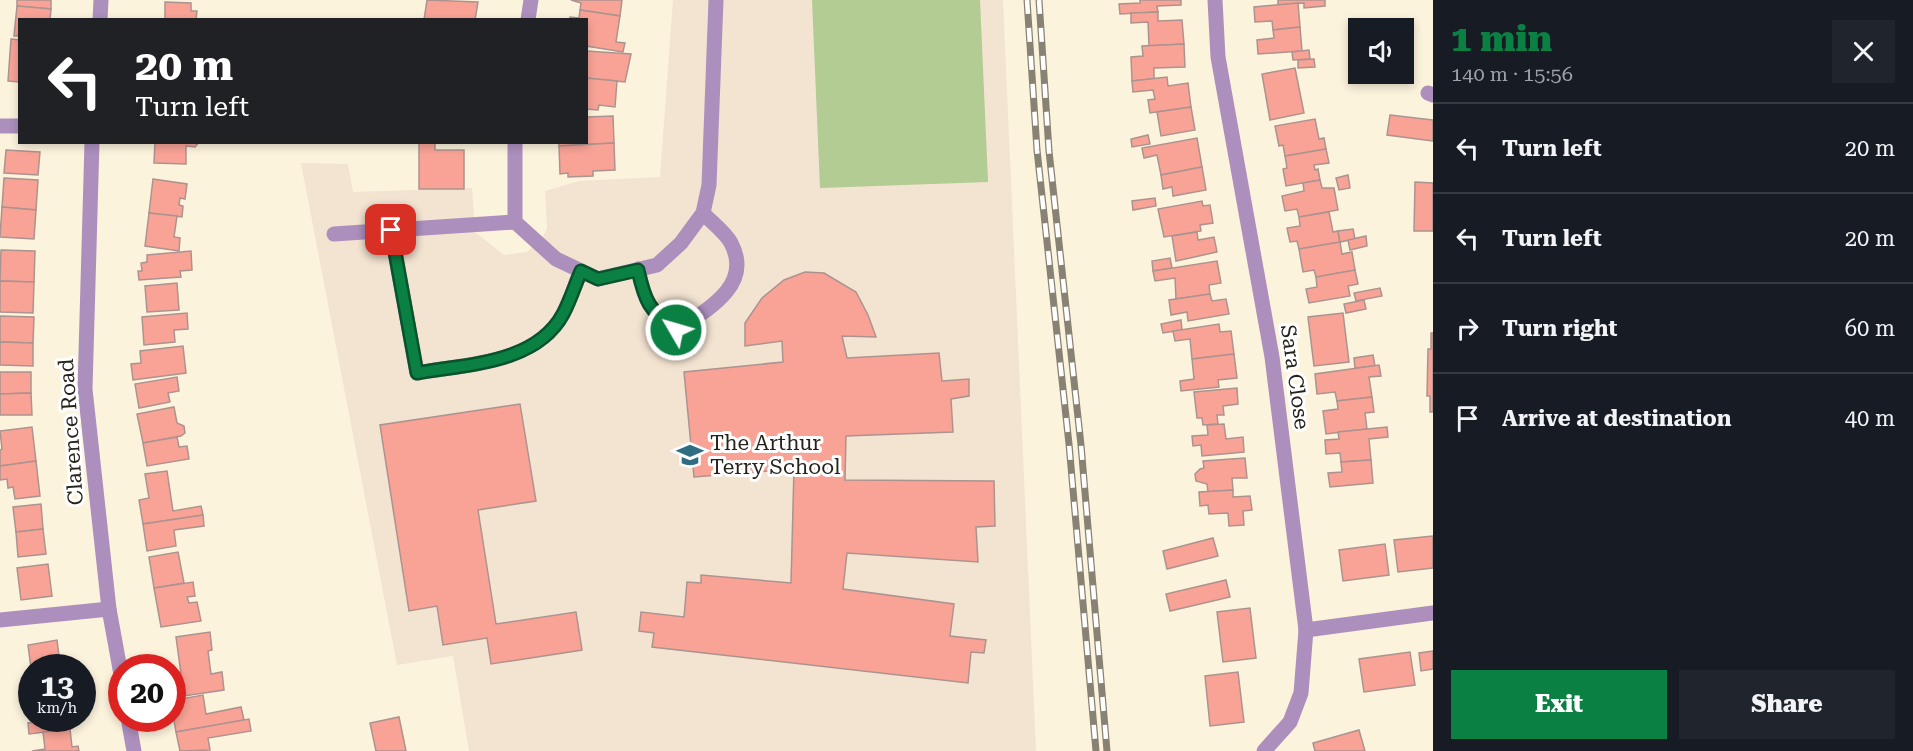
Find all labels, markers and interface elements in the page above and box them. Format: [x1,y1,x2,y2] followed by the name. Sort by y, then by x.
[1348,18,1414,84] map controls
[1348,18,1414,84] button: sound
[1451,18,1552,60] text: 1 min
[1832,20,1895,83] button: close
[135,41,233,90] text: 20 m
[36,42,114,120] icon: left
[1451,62,1573,86] text: 140 m · 15:56
[135,91,249,123] text: Turn left
[1451,132,1484,165] icon: left
[1502,136,1602,161] text: Turn left
[1845,136,1895,161] text: 20 m
[365,204,416,255] pin
[374,213,407,246] icon: arrive
[1451,222,1484,255] icon: left
[1502,226,1602,251] text: Turn left
[1845,226,1895,251] text: 20 m
[644,298,708,362] position arrow
[1451,312,1484,345] icon: right
[1502,316,1617,341] text: Turn right
[1845,316,1895,341] text: 60 m
[1276,323,1314,431] street label: Sara Close
[54,358,88,506] street label: Clarence Road
[1451,402,1484,435] icon: arrive
[1502,406,1731,431] text: Arrive at destination
[1845,406,1895,431] text: 40 m
[710,431,841,479] place label: The Arthur Terry School
[675,440,705,470] school or university icon: The Arthur Terry School
[108,654,186,732] speed limit sign: 20
[40,668,74,703] text: 13
[1451,670,1667,739] button: Exit
[1679,670,1895,739] button: Share
[37,699,77,717] text: km/h

